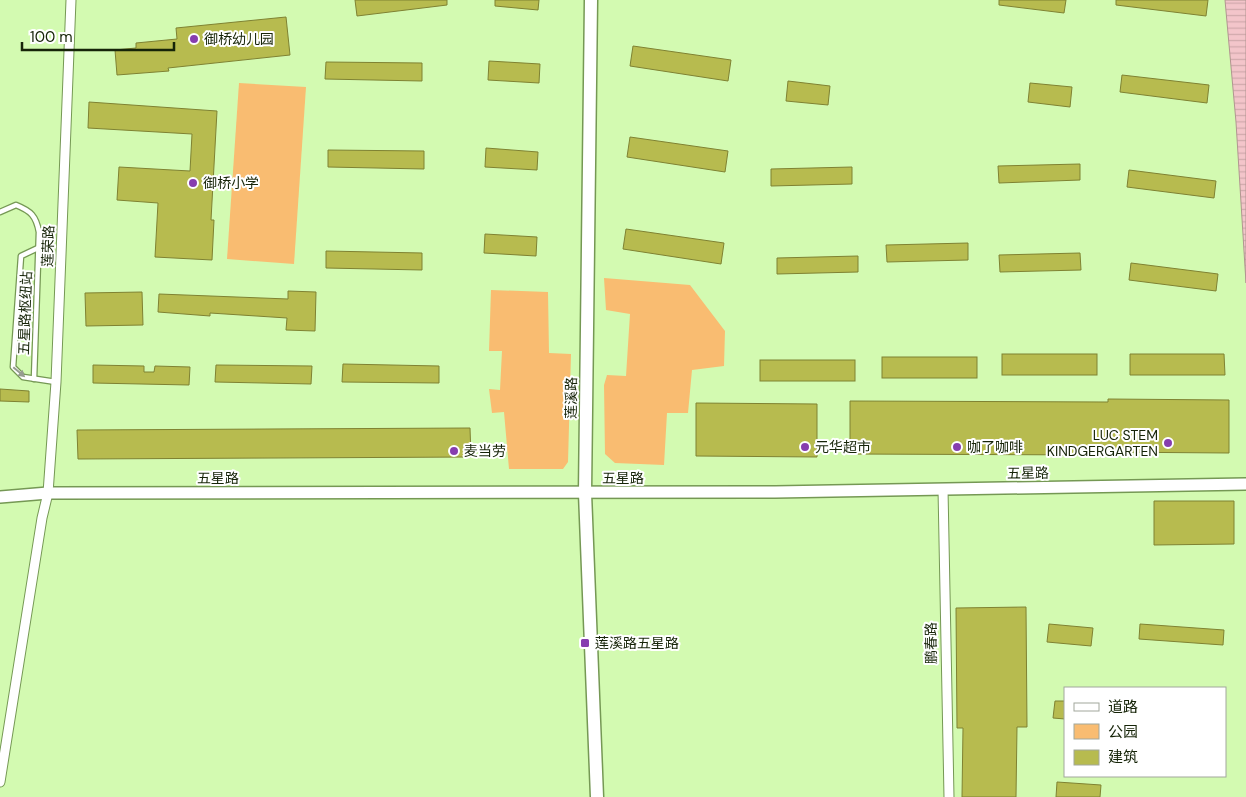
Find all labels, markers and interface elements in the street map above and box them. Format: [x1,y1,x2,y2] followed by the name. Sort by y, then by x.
[22,20,175,52] scale bar
[30,27,73,47] text: 100 m
[204,30,274,48] place label: 御桥幼儿园
[188,33,200,45] marker: 御桥幼儿园
[203,174,259,192] place label: 御桥小学
[187,177,199,189] marker: 御桥小学
[38,225,58,267] street label: 莲荣路
[15,271,35,355] street label: 五星路枢纽站
[13,367,26,378] one-way arrow
[562,377,580,419] street label: 莲溪路
[1047,426,1158,460] place label: LUC STEM KINDGERGARTEN
[1162,437,1174,449] marker: LUC STEM KINDGERGARTEN
[815,438,871,456] place label: 元华超市
[967,438,1023,456] place label: 咖了咖啡
[799,441,811,453] marker: 元华超市
[951,441,963,453] marker: 咖了咖啡
[464,442,506,460] place label: 麦当劳
[448,445,460,457] marker: 麦当劳
[1007,464,1049,482] street label: 五星路
[197,469,239,487] street label: 五星路
[602,469,644,487] street label: 五星路
[922,622,940,664] street label: 鹏春路
[595,634,679,652] place label: 莲溪路五星路
[579,637,591,649] marker: 莲溪路五星路
[1064,687,1226,777] legend
[1108,697,1138,717] text: 道路
[1108,722,1138,742] text: 公园
[1108,747,1138,767] text: 建筑

